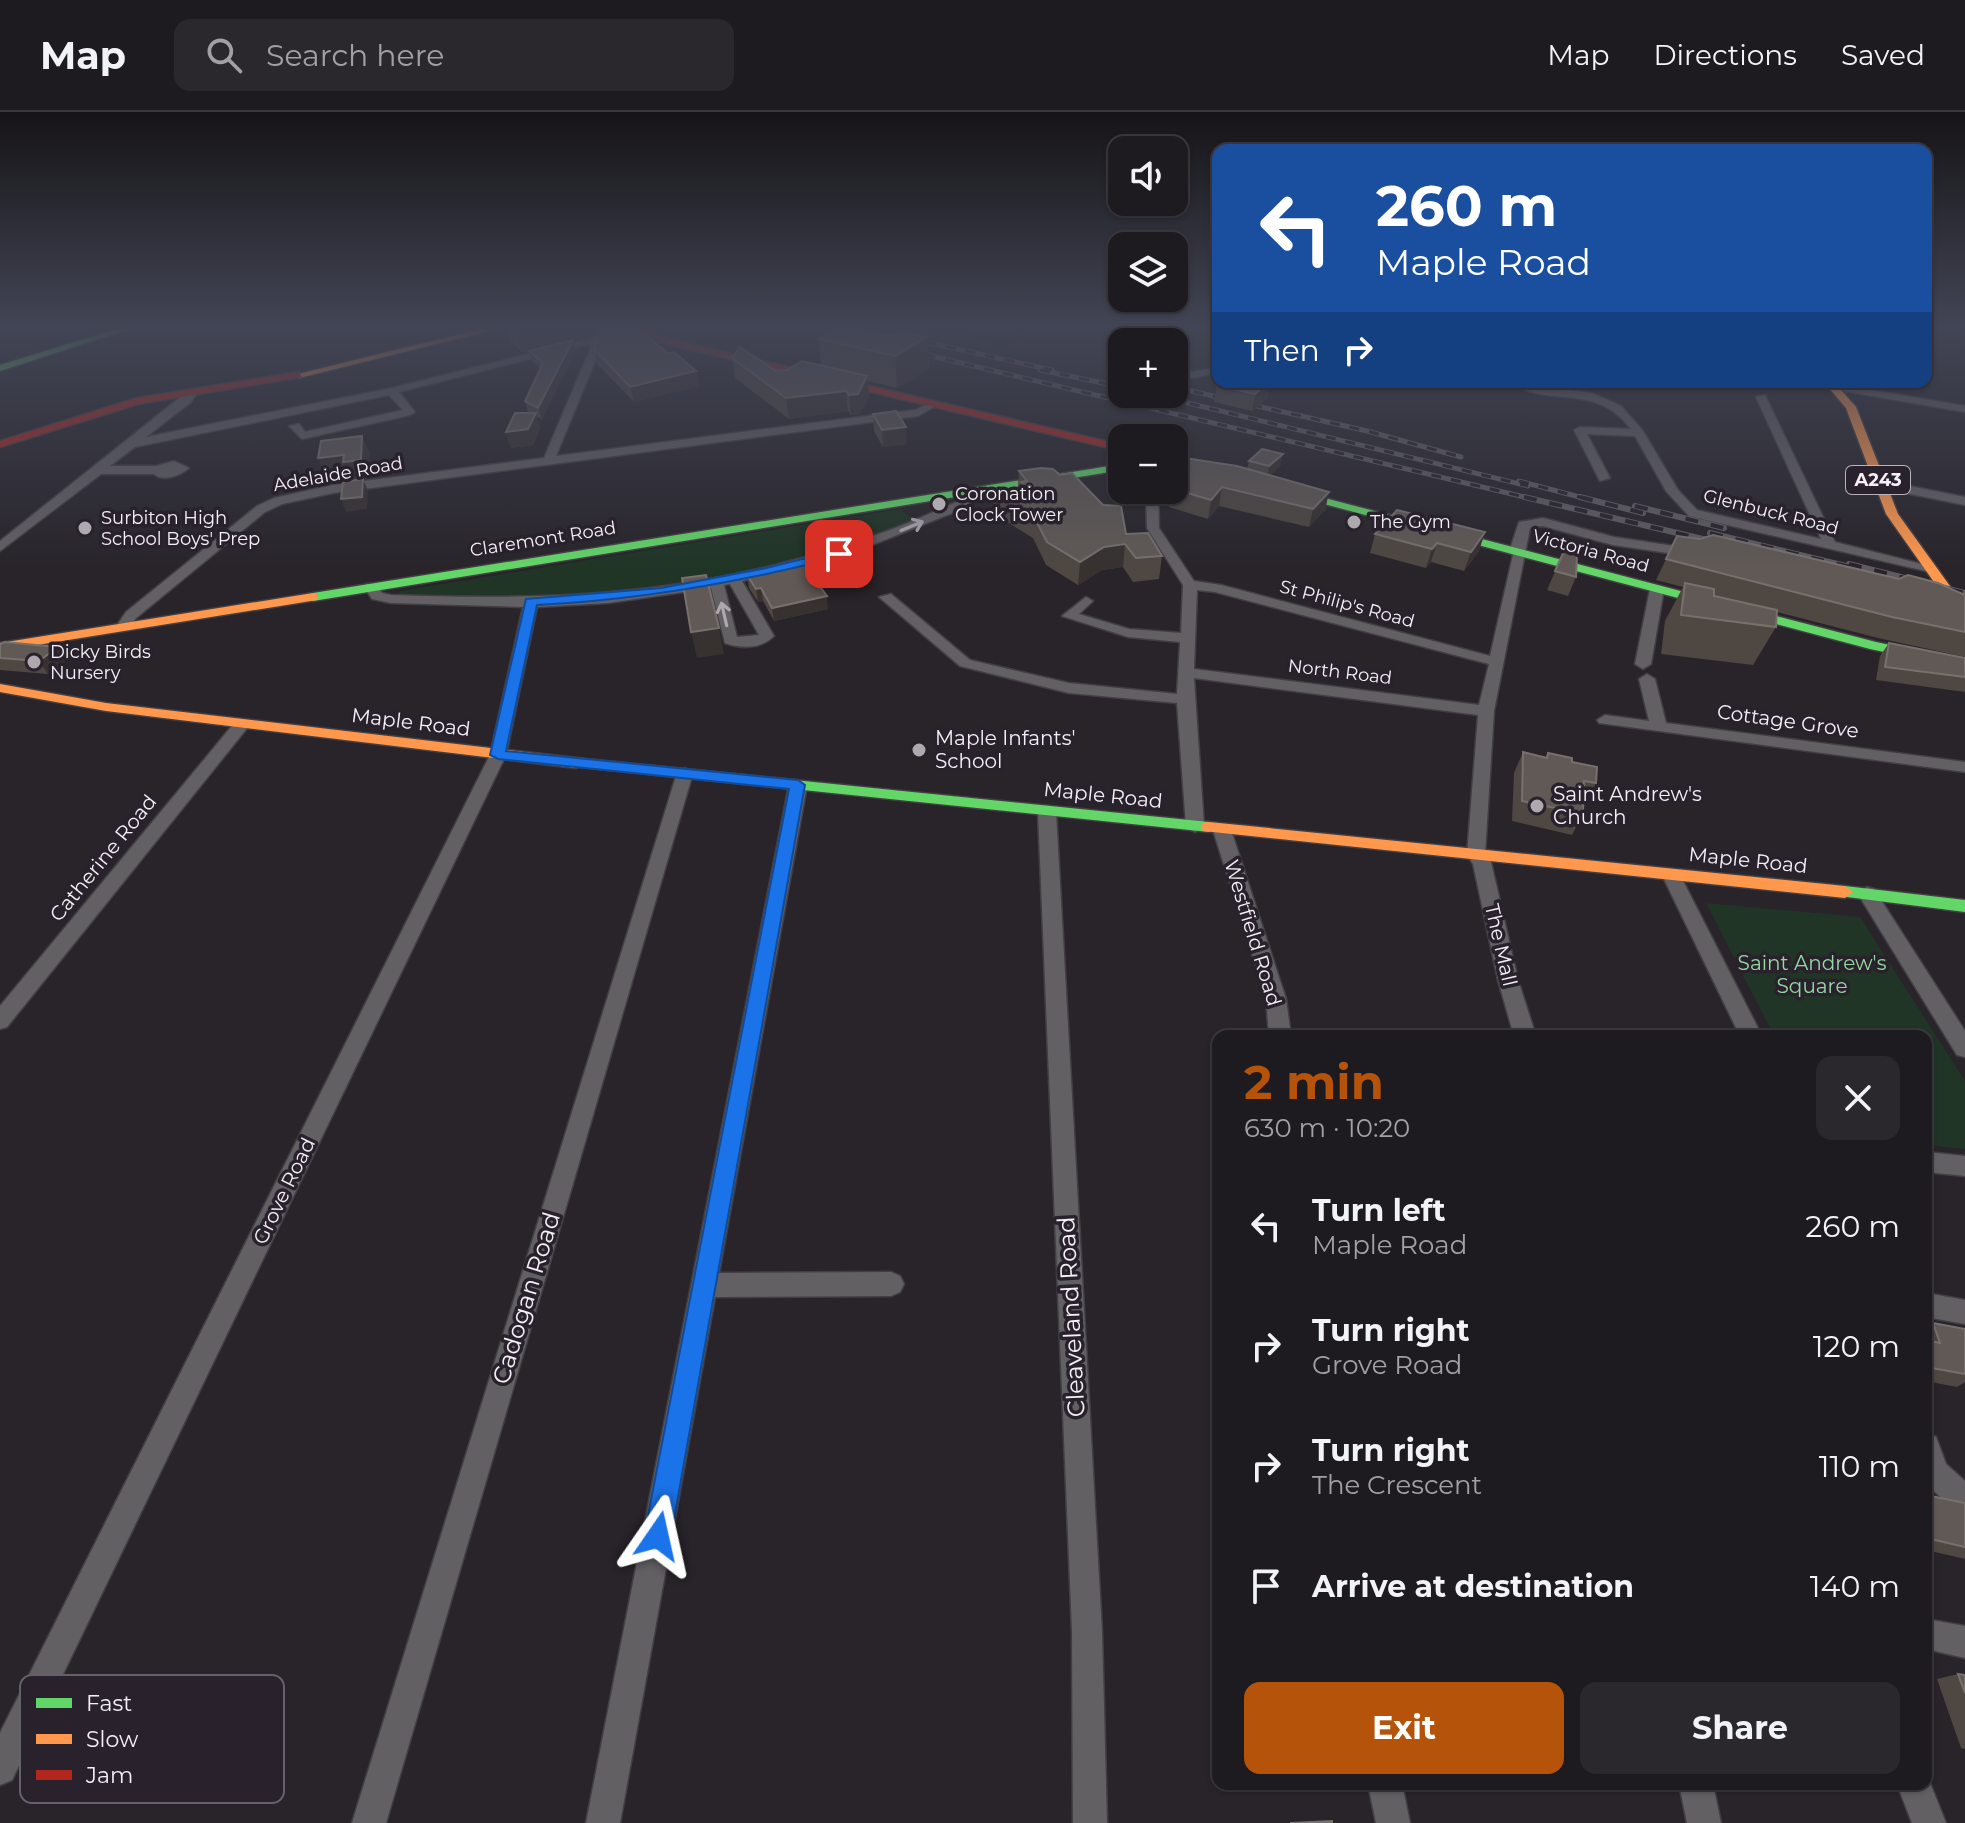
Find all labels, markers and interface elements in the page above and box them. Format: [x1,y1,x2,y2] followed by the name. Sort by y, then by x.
[174,19,734,91] search box
[40,32,126,79] text: Map
[202,33,246,77] icon: search
[266,37,444,74] text: Search here
[1547,38,1609,72] text: Map
[1653,38,1797,72] text: Directions
[1841,38,1925,72] text: Saved
[1108,136,1188,504] map controls
[1108,136,1188,216] button: sound
[1376,172,1557,240] text: 260 m
[1244,176,1348,280] icon: left
[1108,232,1188,312] button: layers
[1376,240,1591,284] text: Maple Road
[1108,328,1188,408] button: +
[1336,328,1380,372] icon: right
[1244,332,1320,369] text: Then
[1108,424,1188,504] button: −
[272,452,404,496] street label: Adelaide Road
[1846,466,1910,494] road number: A243
[955,483,1063,526] place label: Coronation Clock Tower
[1701,485,1841,539] street label: Glenbuck Road
[930,495,948,513] marker: Coronation Clock Tower
[101,507,260,550] place label: Surbiton High School Boys' Prep
[1370,511,1451,533] place label: The Gym
[1345,513,1363,531] marker: The Gym
[468,517,618,561] street label: Claremont Road
[899,517,924,532] one-way arrow
[76,519,94,537] marker: Surbiton High School Boys' Prep
[805,520,873,588] pin
[1530,525,1652,577] street label: Victoria Road
[817,532,861,576] icon: arrive
[1277,575,1417,633] street label: St Philip's Road
[715,602,730,628] one-way arrow
[50,641,151,684] place label: Dicky Birds Nursery
[25,653,43,671] marker: Dicky Birds Nursery
[1287,655,1393,689] street label: North Road
[1716,699,1860,743] street label: Cottage Grove
[350,703,472,741] street label: Maple Road
[935,726,1076,773] place label: Maple Infants' School
[910,741,928,759] marker: Maple Infants' School
[1042,777,1164,813] street label: Maple Road
[1553,782,1702,829] place label: Saint Andrew's Church
[45,790,161,926] street label: Catherine Road
[1528,797,1546,815] marker: Saint Andrew's Church
[1687,842,1809,878] street label: Maple Road
[1219,857,1287,1009] street label: Westfield Road
[1480,901,1522,989] street label: The Mall
[1738,951,1887,998] park label: Saint Andrew's Square
[1244,1053,1384,1111] text: 2 min
[1816,1056,1900,1140] button: close
[1244,1112,1410,1144] text: 630 m · 10:20
[248,1134,320,1248] street label: Grove Road
[1312,1192,1445,1229] text: Turn left
[1244,1204,1288,1248] icon: left
[1805,1208,1900,1245] text: 260 m
[486,1209,566,1387] street label: Cadogan Road
[1051,1216,1091,1418] street label: Cleaveland Road
[1312,1229,1467,1261] text: Maple Road
[1312,1312,1469,1349] text: Turn right
[1244,1324,1288,1368] icon: right
[1813,1328,1900,1365] text: 120 m
[1312,1349,1462,1381] text: Grove Road
[1312,1432,1469,1469] text: Turn right
[1244,1444,1288,1488] icon: right
[1819,1448,1900,1485] text: 110 m
[1312,1469,1482,1501] text: The Crescent
[616,1494,700,1578] position arrow
[1244,1564,1288,1608] icon: arrive
[1312,1568,1634,1605] text: Arrive at destination
[1810,1568,1900,1605] text: 140 m
[20,1675,284,1803] legend
[1244,1682,1564,1774] button: Exit
[1580,1682,1900,1774] button: Share
[86,1690,132,1717] text: Fast
[86,1726,139,1753] text: Slow
[85,1762,133,1789] text: Jam

